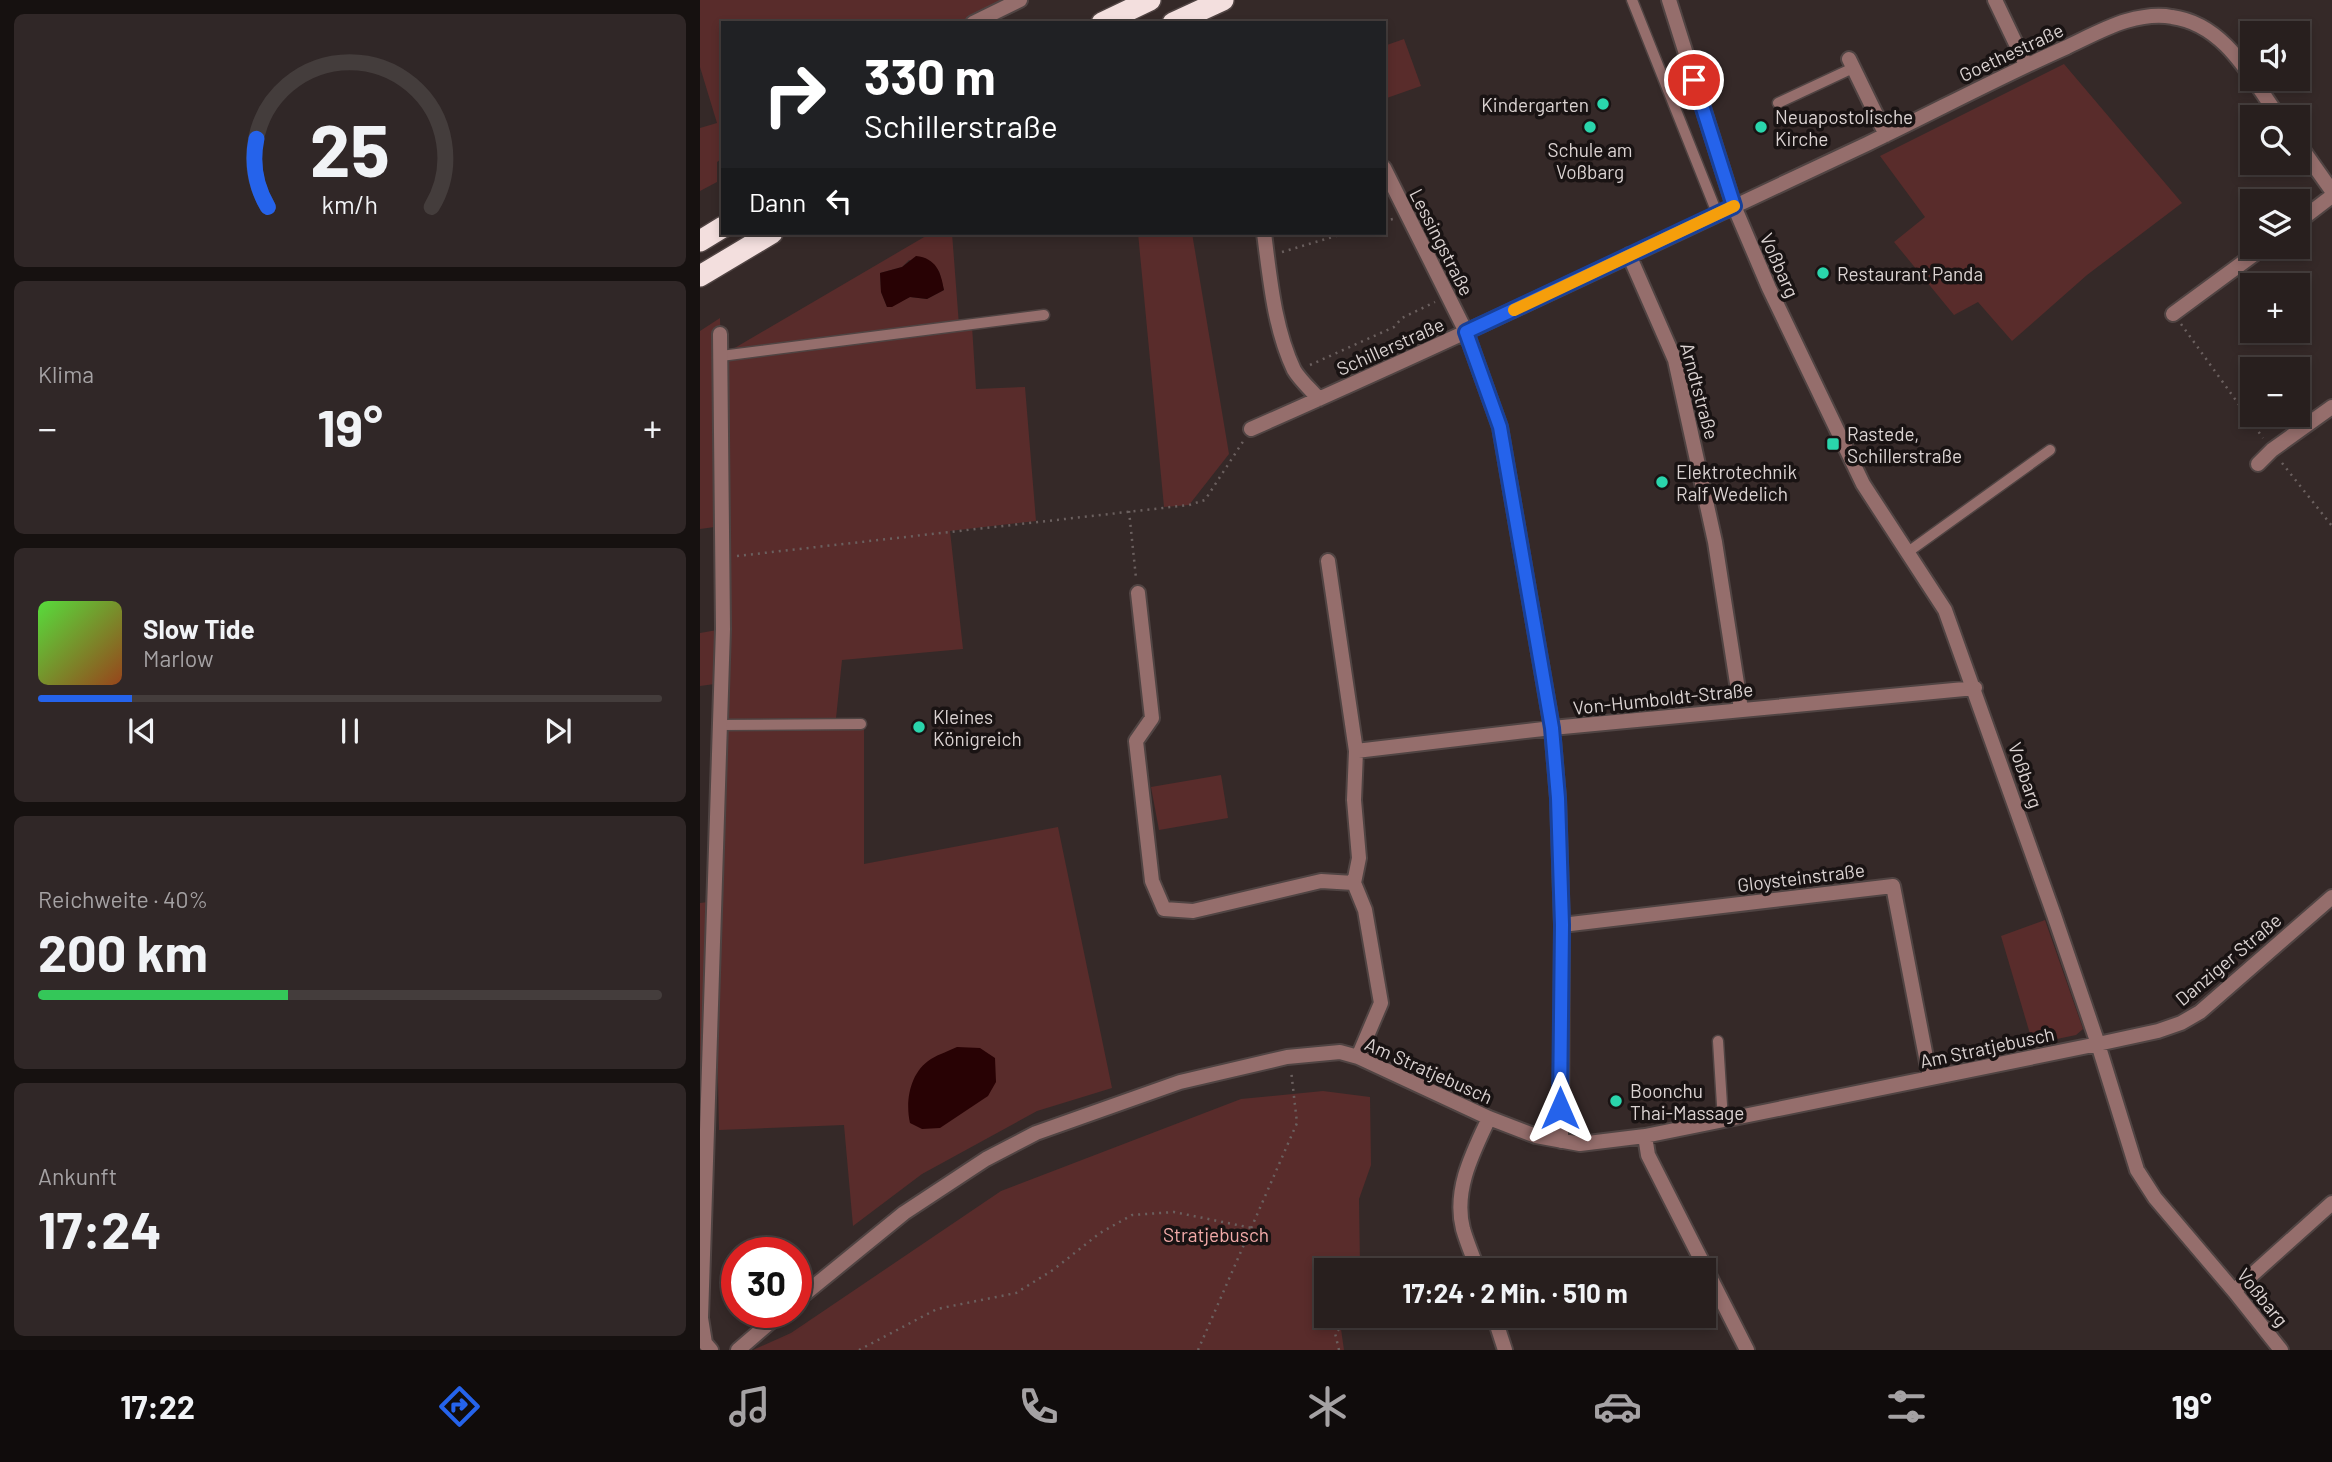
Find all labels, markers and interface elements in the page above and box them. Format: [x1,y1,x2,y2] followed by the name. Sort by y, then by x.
[1955,18,2067,86] street label: Goethestraße
[2240,21,2310,427] map controls
[2240,21,2310,91] button: sound
[864,46,996,105] text: 330 m
[749,49,840,140] icon: right
[1664,50,1724,110] pin
[1675,61,1713,99] icon: arrive
[1481,93,1589,116] place label: Kindergarten
[1595,96,1611,112] marker: Kindergarten
[310,104,390,192] text: 25
[1775,105,1913,150] place label: Neuapostolische Kirche
[2240,105,2310,175] button: search
[864,106,1058,144] text: Schillerstraße
[1582,119,1598,135] marker: Schule am Voßbarg
[1753,119,1769,135] marker: Neuapostolische Kirche
[1547,138,1633,183] place label: Schule am Voßbarg
[820,182,858,220] icon: left
[1405,185,1479,299] street label: Lessingstraße
[749,186,806,217] text: Dann
[322,188,378,218] text: km/h
[2240,189,2310,259] button: layers
[1756,229,1804,301] street label: Voßbarg
[1837,262,1983,285] place label: Restaurant Panda
[1815,265,1831,281] marker: Restaurant Panda
[2240,273,2310,343] button: +
[1333,312,1447,380] street label: Schillerstraße
[1676,340,1724,442] street label: Arndtstraße
[2240,357,2310,427] button: −
[38,360,94,388] text: Klima
[317,395,383,457] text: 19°
[38,404,57,450] text: −
[643,404,662,450] text: +
[1847,422,1962,467] place label: Rastede, Schillerstraße
[1825,436,1841,452] marker: Rastede, Schillerstraße
[1676,460,1797,505] place label: Elektrotechnik Ralf Wedelich
[1654,474,1670,490] marker: Elektrotechnik Ralf Wedelich
[143,613,255,644] text: Slow Tide
[143,644,214,672] text: Marlow
[1572,677,1754,719] street label: Von-Humboldt-Straße
[933,705,1022,750] place label: Kleines Königreich
[123,712,161,750] icon: previous
[331,712,369,750] icon: pause
[539,712,577,750] icon: next
[911,719,927,735] marker: Kleines Königreich
[2004,739,2048,811] street label: Voßbarg
[1736,858,1866,896] street label: Gloysteinstraße
[38,885,208,913] text: Reichweite · 40%
[2170,908,2286,1010] street label: Danziger Straße
[38,920,208,982] text: 200 km
[1918,1021,2056,1073] street label: Am Stratjebusch
[1362,1032,1496,1108] street label: Am Stratjebusch
[1523,1071,1597,1145] position arrow
[1630,1079,1744,1124] place label: Boonchu Thai-Massage
[1608,1093,1624,1109] marker: Boonchu Thai-Massage
[38,1162,117,1190] text: Ankunft
[38,1197,162,1259] text: 17:24
[1163,1223,1269,1246] park label: Stratjebusch
[721,1237,812,1328] speed limit sign: 30
[2233,1263,2293,1331] street label: Voßbarg
[1402,1277,1628,1308] text: 17:24 · 2 Min. · 510 m
[435,1382,484,1431] icon: directions
[725,1382,774,1431] icon: music
[1014,1382,1063,1431] icon: phone
[1303,1382,1352,1431] icon: climate
[1593,1382,1642,1431] icon: car
[1882,1382,1931,1431] icon: filters
[120,1387,195,1425] text: 17:22
[2171,1387,2212,1425] text: 19°

